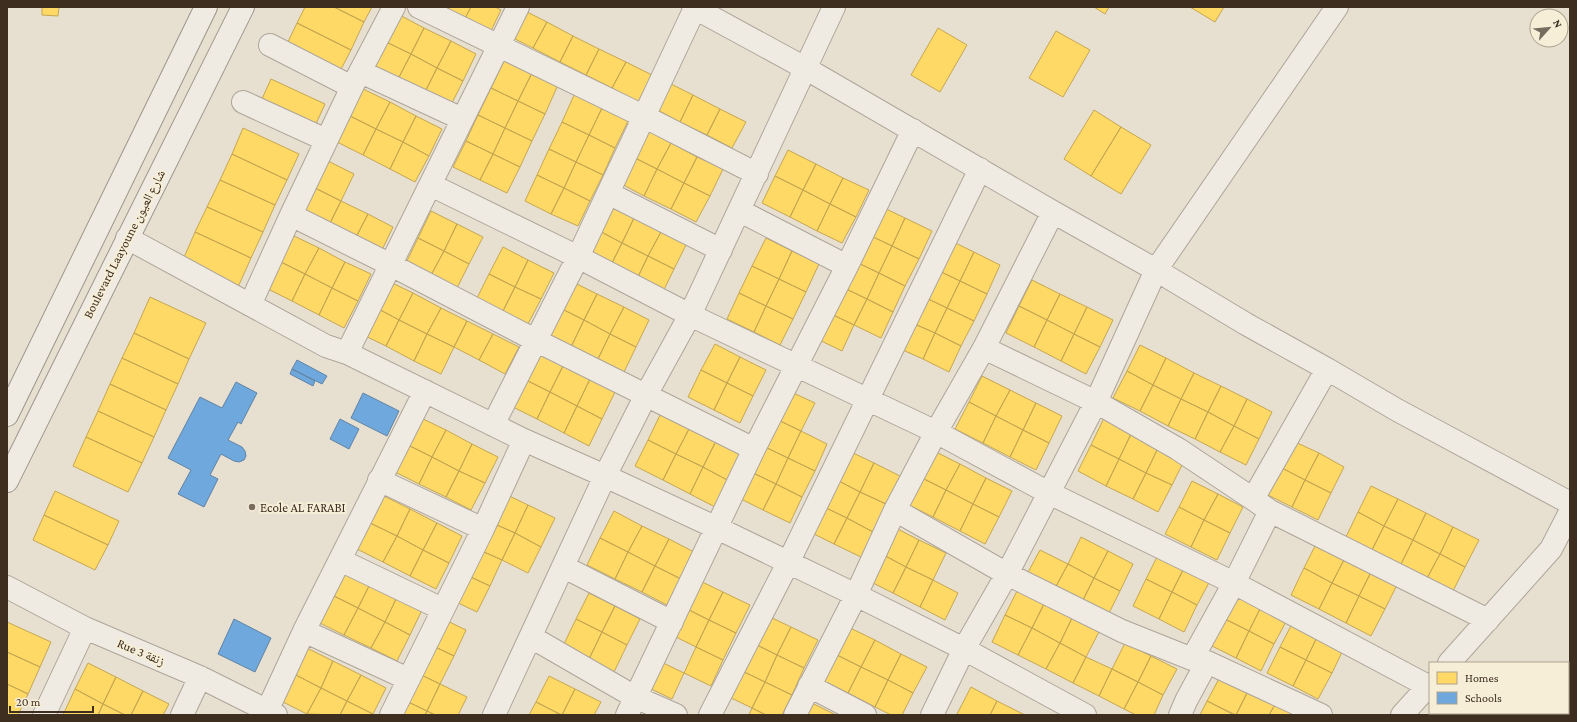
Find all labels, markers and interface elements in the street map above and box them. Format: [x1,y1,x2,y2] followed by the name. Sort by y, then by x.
[1529,8,1569,48] north arrow
[1551,17,1565,30] text: N
[80,167,170,322] street label: Boulevard Laayoune شارع العيون
[260,500,346,515] place label: Ecole AL FARABI
[247,502,257,512] marker: Ecole AL FARABI
[115,635,167,670] street label: Rue 3 زنقة
[1429,662,1569,714] legend
[1465,671,1499,685] text: Homes
[10,688,93,714] scale bar
[1465,691,1502,705] text: Schools
[16,695,41,709] text: 20 m

